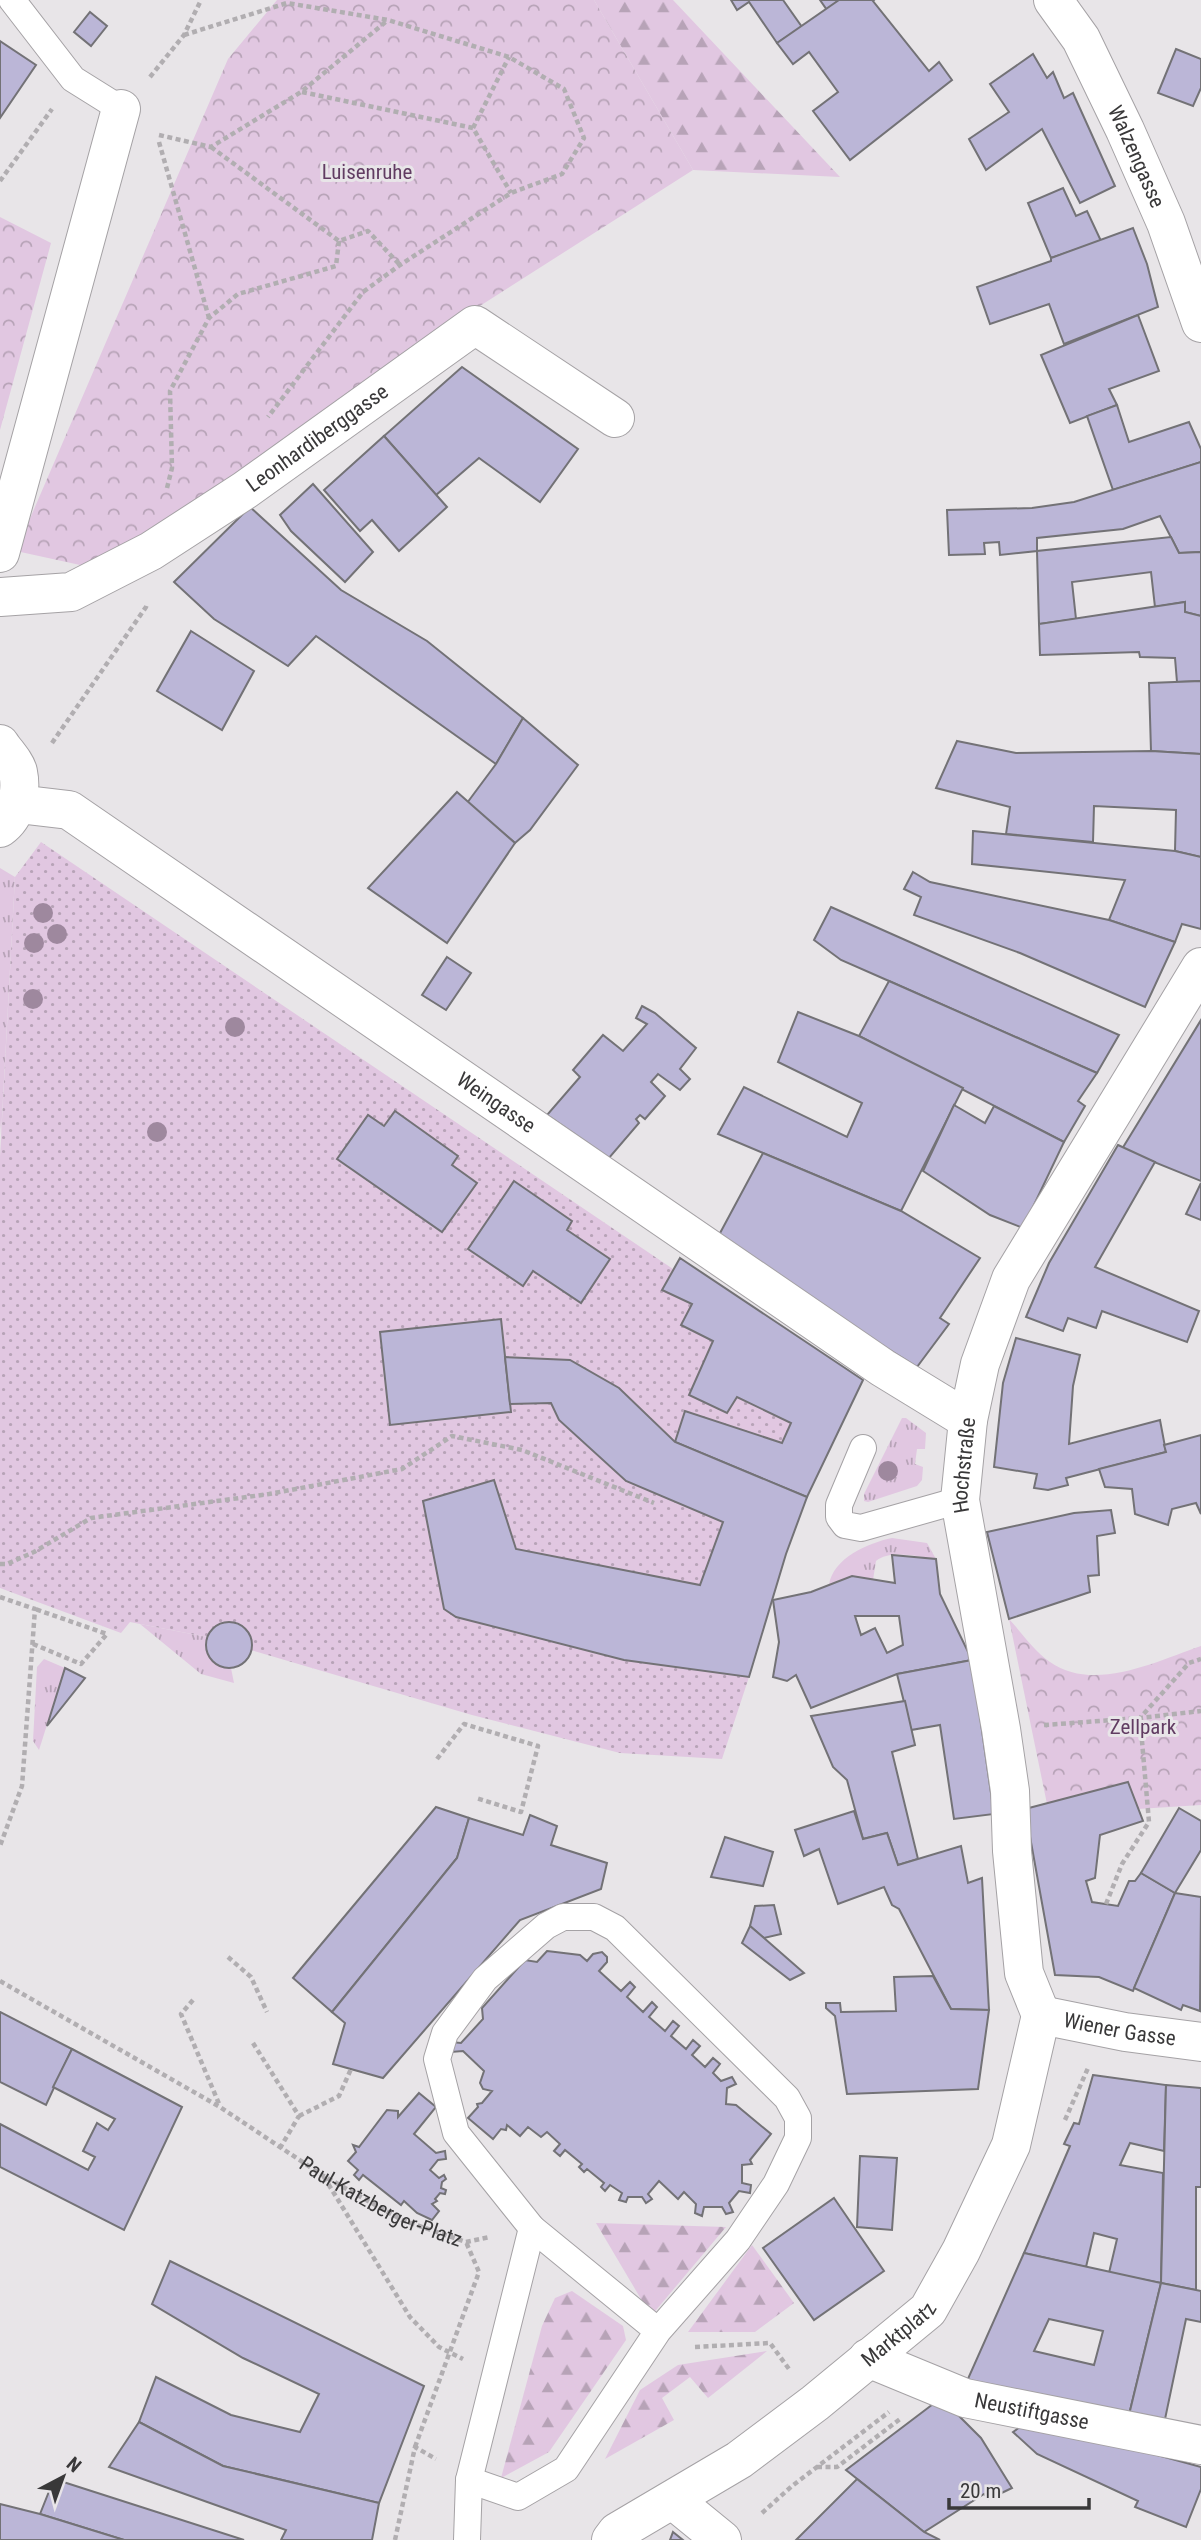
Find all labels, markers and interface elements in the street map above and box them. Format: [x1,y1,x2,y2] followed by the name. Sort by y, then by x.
[1103,102,1170,211] street label: Walzengasse
[322,160,412,184] park label: Luisenruhe
[242,379,393,497] street label: Leonhardiberggasse
[452,1067,540,1138] street label: Weingasse
[948,1416,980,1515] street label: Hochstraße
[1110,1715,1177,1739] park label: Zellpark
[1061,2008,1177,2051] street label: Wiener Gasse
[295,2151,465,2252] street label: Paul-Katzberger-Platz
[857,2299,942,2372] street label: Marktplatz
[973,2388,1091,2434] street label: Neustiftgasse
[28,2442,98,2512] north arrow
[62,2452,86,2477] text: N
[949,2466,1089,2510] scale bar
[960,2479,1001,2503] text: 20 m

